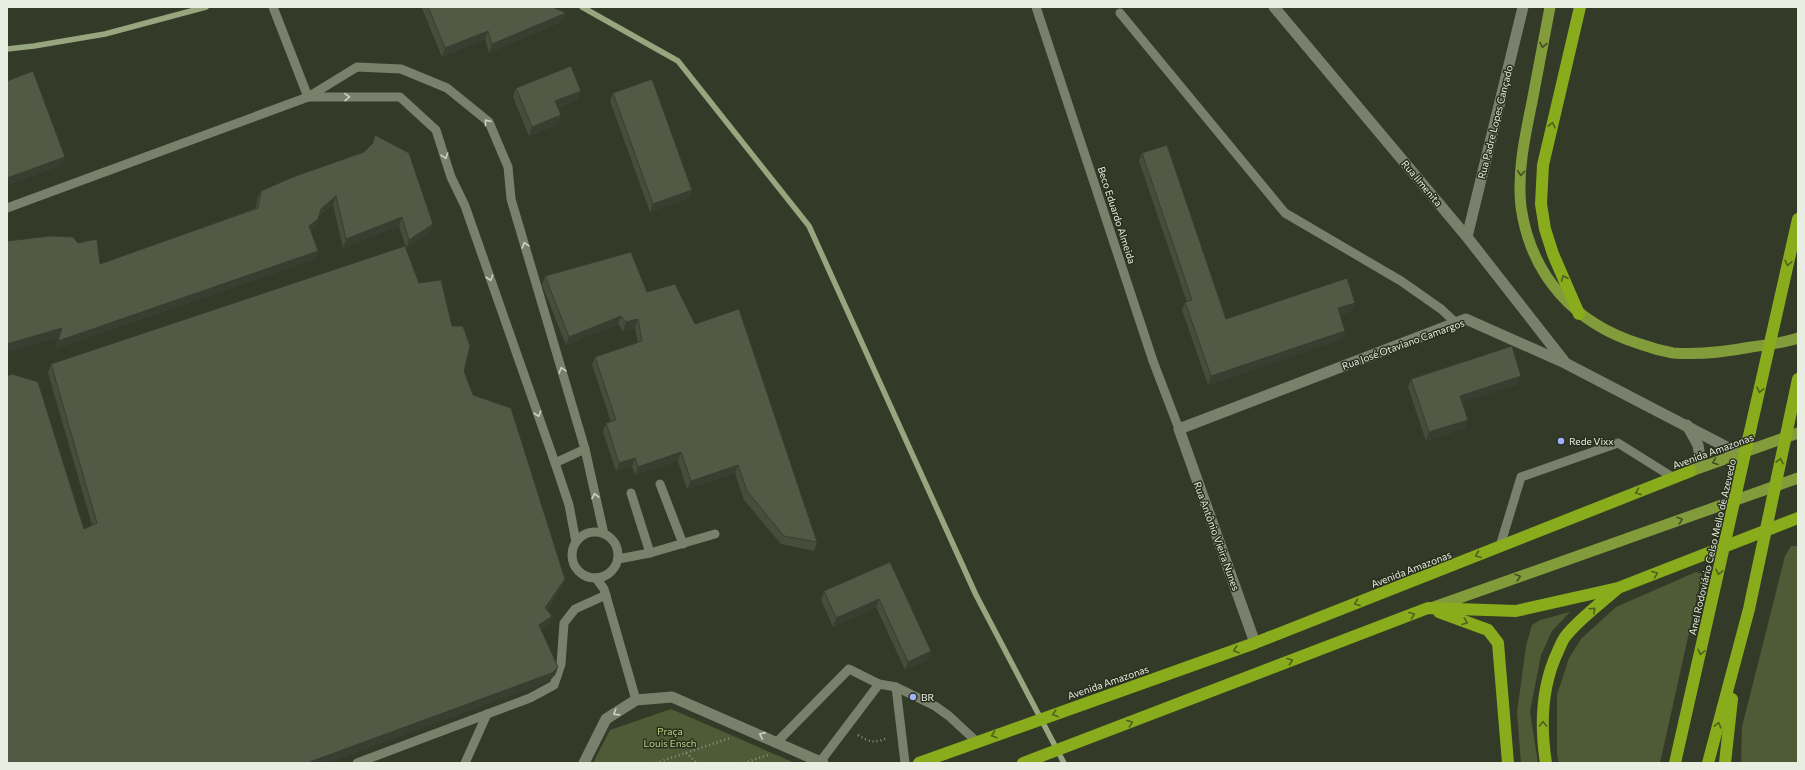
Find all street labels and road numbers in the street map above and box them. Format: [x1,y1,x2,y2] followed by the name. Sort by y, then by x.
[1475,64,1515,180] street label: Rua Padre Lopes Cançado
[1399,158,1445,208] street label: Rua Ilmenita
[1096,165,1138,265] street label: Beco Eduardo Almeida
[1340,316,1466,372] street label: Rua José Otaviano Camargos
[1671,431,1756,471] street label: Avenida Amazonas
[1686,458,1738,636] street label: Anel Rodoviário Celso Mello de Azevedo
[1192,480,1242,593] street label: Rua Antônio Vieira Nunes
[1369,548,1453,590] street label: Avenida Amazonas
[1066,662,1151,702] street label: Avenida Amazonas

